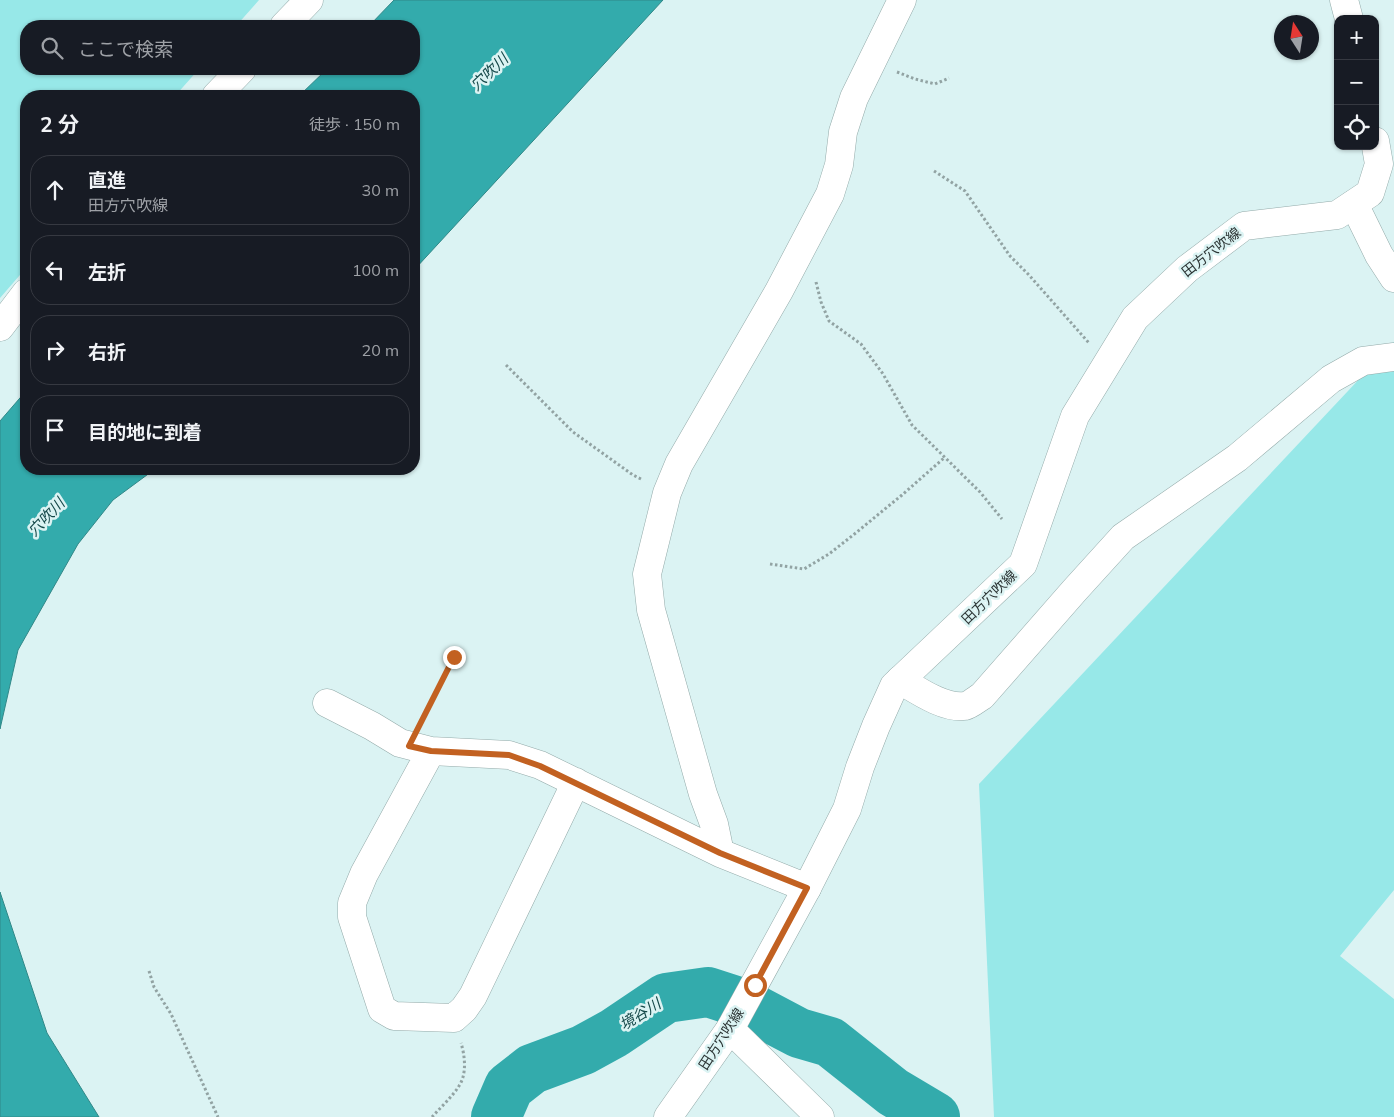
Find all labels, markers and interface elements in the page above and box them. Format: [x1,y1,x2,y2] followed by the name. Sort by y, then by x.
[1274,15,1319,60] north arrow
[1334,15,1379,150] map controls
[1334,15,1379,60] button: +
[20,20,420,75] search box
[38,34,66,62] icon: search
[78,37,173,61] text: ここで検索
[466,48,513,94] water label: 穴吹川
[1334,60,1379,105] button: −
[1334,105,1379,150] button: locate
[40,111,79,137] text: 2 分
[309,114,400,134] text: 徒歩 · 150 m
[88,168,126,192] text: 直進
[41,176,69,204] icon: ahead
[362,180,399,200] text: 30 m
[88,195,168,215] text: 田方穴吹線
[1178,223,1244,281] street label: 田方穴吹線
[41,256,69,284] icon: left
[88,260,126,284] text: 左折
[352,260,399,280] text: 100 m
[41,336,69,364] icon: right
[88,340,126,364] text: 右折
[362,340,399,360] text: 20 m
[41,416,69,444] icon: arrive
[88,420,202,444] text: 目的地に到着
[24,493,70,540] water label: 穴吹川
[958,566,1020,628] street label: 田方穴吹線
[443,646,466,669] route end
[744,974,767,997] route start
[616,993,666,1034] water label: 境谷川
[694,1005,748,1073] street label: 田方穴吹線

